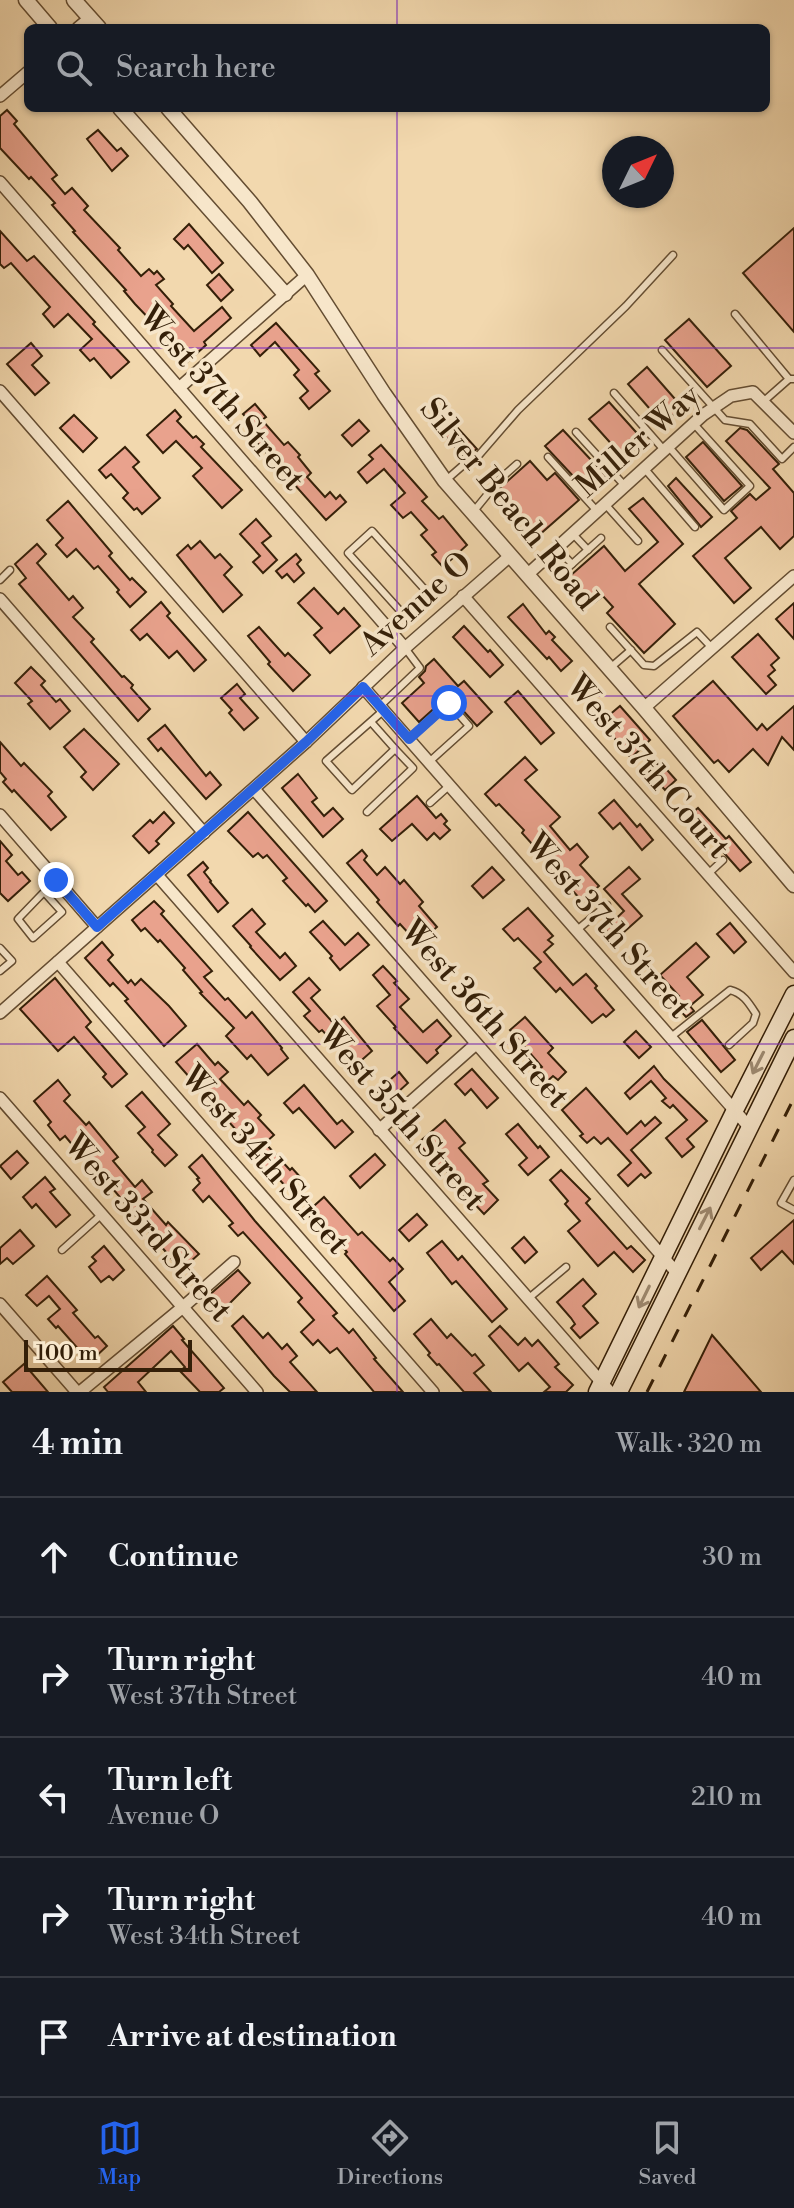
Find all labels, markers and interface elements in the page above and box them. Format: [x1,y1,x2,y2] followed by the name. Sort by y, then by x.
[24,24,770,112] search box
[52,46,96,90] icon: search
[116,49,276,87] text: Search here
[602,136,674,208] north arrow
[130,296,313,499] street label: West 37th Street
[567,375,709,506] street label: Miller Way
[411,390,607,618] street label: Silver Beach Road
[351,543,480,665] street label: Avenue O
[557,666,739,867] street label: West 37th Court
[431,685,467,721] route start
[516,824,699,1027] street label: West 37th Street
[38,862,74,898] route end
[392,911,578,1116] street label: West 36th Street
[309,1014,494,1219] street label: West 35th Street
[750,1051,766,1075] one-way arrow
[172,1057,358,1262] street label: West 34th Street
[55,1125,240,1330] street label: West 33rd Street
[698,1207,713,1231] one-way arrow
[636,1284,651,1308] one-way arrow
[24,1336,192,1372] scale bar
[36,1340,98,1367] text: 100 m
[32,1423,123,1465] text: 4 min
[616,1428,762,1460] text: Walk · 320 m
[32,1535,76,1579] icon: ahead
[108,1538,239,1576] text: Continue
[702,1541,762,1573] text: 30 m
[108,1642,255,1680] text: Turn right
[32,1655,76,1699] icon: right
[701,1661,762,1693] text: 40 m
[108,1680,297,1712] text: West 37th Street
[108,1762,232,1800] text: Turn left
[32,1775,76,1819] icon: left
[691,1781,762,1813] text: 210 m
[108,1800,219,1832] text: Avenue O
[108,1882,255,1920] text: Turn right
[32,1895,76,1939] icon: right
[701,1901,762,1933] text: 40 m
[108,1920,300,1952] text: West 34th Street
[32,2015,76,2059] icon: arrive
[108,2018,397,2056] text: Arrive at destination
[98,2116,142,2191] tab: Map
[337,2116,443,2191] tab: Directions
[639,2116,696,2191] tab: Saved

